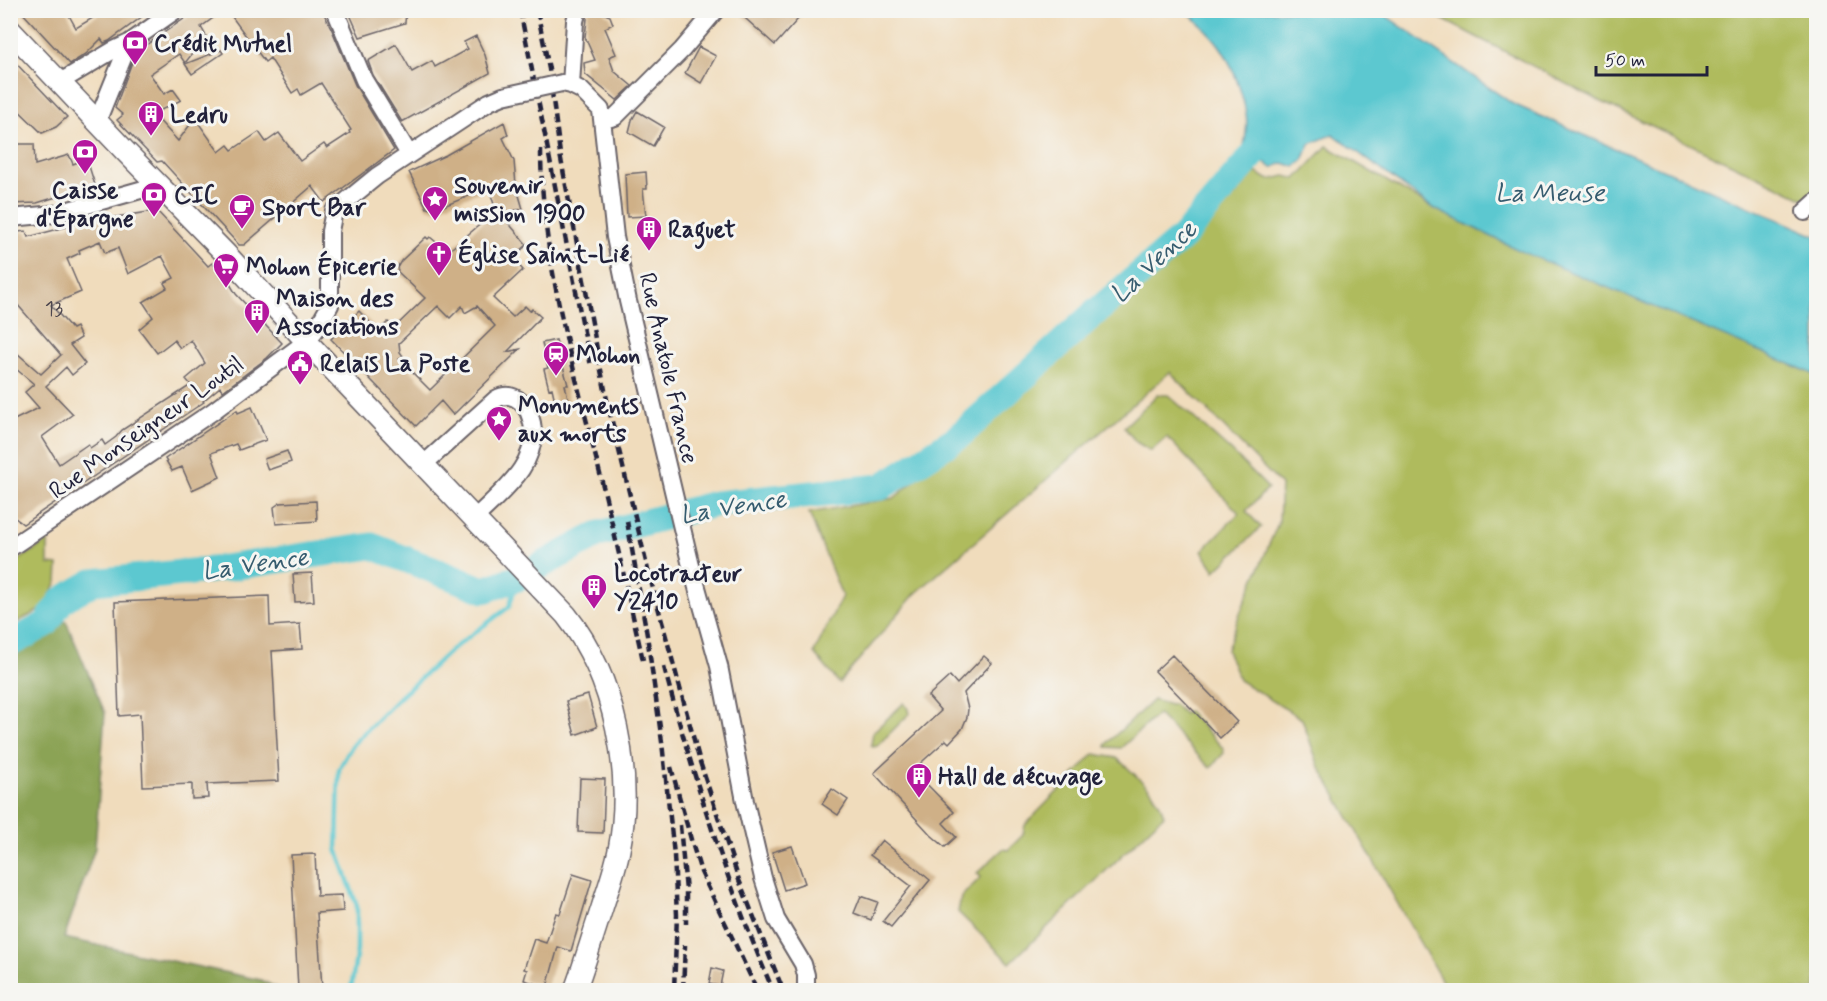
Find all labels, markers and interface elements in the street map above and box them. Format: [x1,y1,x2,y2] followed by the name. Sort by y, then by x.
[120,28,150,66] bank icon: Crédit Mutuel
[154,29,292,60] place label: Crédit Mutuel
[1596,39,1707,77] scale bar
[1605,49,1645,73] text: 50 m
[136,99,166,137] building icon: Ledru
[170,100,228,131] place label: Ledru
[70,137,100,175] bank icon: Caisse d'Épargne
[454,171,586,230] place label: Souvenir mission 1900
[36,176,134,238] place label: Caisse d'Épargne
[1495,177,1606,211] water label: La Meuse
[139,180,169,218] bank icon: CIC
[174,181,218,212] place label: CIC
[420,184,450,222] place icon: Souvenir mission 1900
[227,192,257,230] cafe icon: Sport Bar
[262,193,367,224] place label: Sport Bar
[1104,213,1206,311] water label: La Vence
[634,214,664,252] building icon: Raguet
[668,215,736,249] place label: Raguet
[458,238,629,272] place label: Église Saint-Lié
[424,239,454,277] church icon: Église Saint-Lié
[246,250,398,283] place label: Mohon Épicerie
[211,251,241,289] supermarket icon: Mohon Épicerie
[630,270,705,467] street label: Rue Anatole France
[276,284,399,343] place label: Maison des Associations
[45,295,63,323] house number: 13
[242,297,272,335] building icon: Maison des Associations
[541,339,571,377] station icon: Mohon
[576,340,640,371] place label: Mohon
[285,348,315,386] public building icon: Relais La Poste
[43,349,250,507] street label: Rue Monseigneur Loutil
[320,349,471,380] place label: Relais La Poste
[518,391,639,450] place label: Monuments aux morts
[484,404,514,442] place icon: Monuments aux morts
[678,483,790,533] water label: La Vence
[200,541,311,589] water label: La Vence
[614,559,742,618] place label: Locotracteur Y2410
[579,572,609,610] building icon: Locotracteur Y2410
[904,761,934,799] building icon: Hall de décuvage
[938,762,1104,796] place label: Hall de décuvage

